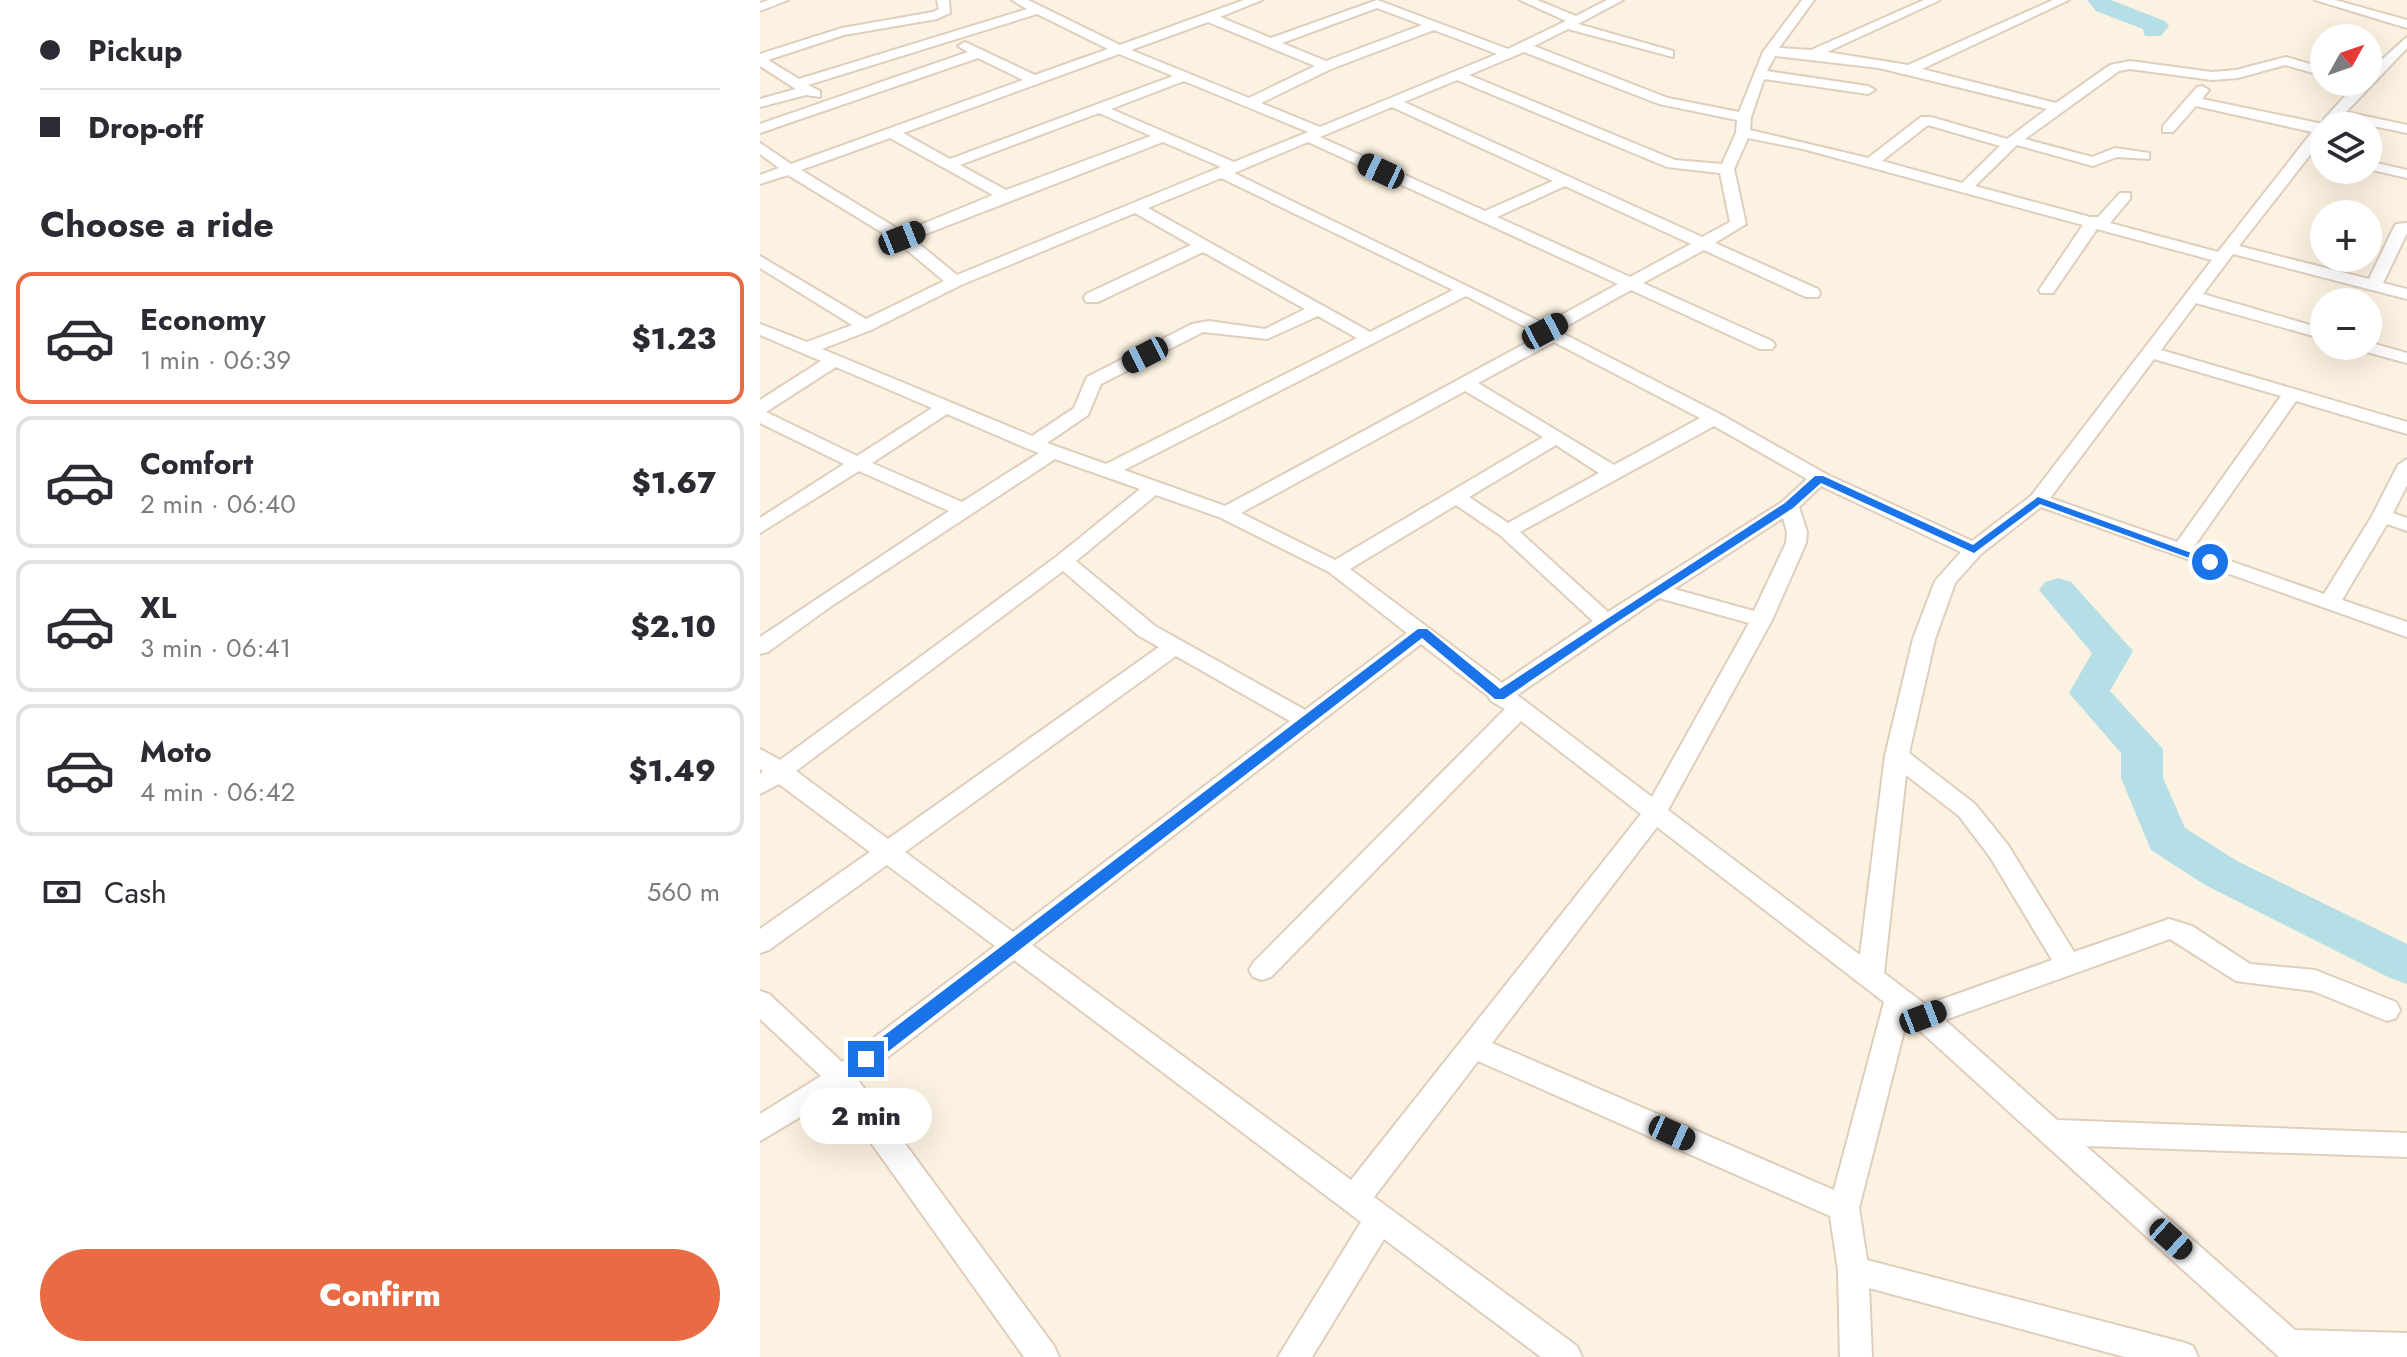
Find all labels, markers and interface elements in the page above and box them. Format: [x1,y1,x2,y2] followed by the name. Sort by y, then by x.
[2310,24,2382,96] north arrow
[2310,24,2382,360] map controls
[88,29,183,72] text: Pickup
[88,106,203,149] text: Drop-off
[2310,112,2382,184] button: layers
[1354,150,1408,192] car
[40,198,274,250] text: Choose a ride
[2310,200,2382,272] button: +
[875,218,929,258] car
[2310,288,2382,360] button: −
[140,298,266,341] text: Economy
[44,302,116,374] icon: car
[1518,309,1572,353] car
[632,317,716,360] text: $1.23
[1118,333,1172,377] car
[140,341,291,379] text: 1 min · 06:39
[140,442,253,485] text: Comfort
[44,446,116,518] icon: car
[632,461,716,504] text: $1.67
[140,485,296,523] text: 2 min · 06:40
[2192,544,2228,580] route start
[140,586,176,629] text: XL
[44,590,116,662] icon: car
[630,605,716,648] text: $2.10
[140,629,291,667] text: 3 min · 06:41
[140,730,212,773] text: Moto
[44,734,116,806] icon: car
[628,749,716,792] text: $1.49
[140,773,295,811] text: 4 min · 06:42
[40,870,84,914] icon: cash
[104,871,167,914] text: Cash
[647,873,720,911] text: 560 m
[1896,997,1950,1037] car
[848,1041,884,1077] route end
[800,1087,932,1143] callout: 2 min
[831,1097,901,1135] text: 2 min
[1645,1112,1699,1154] car
[2145,1214,2197,1264] car
[40,1249,720,1341] button: Confirm

